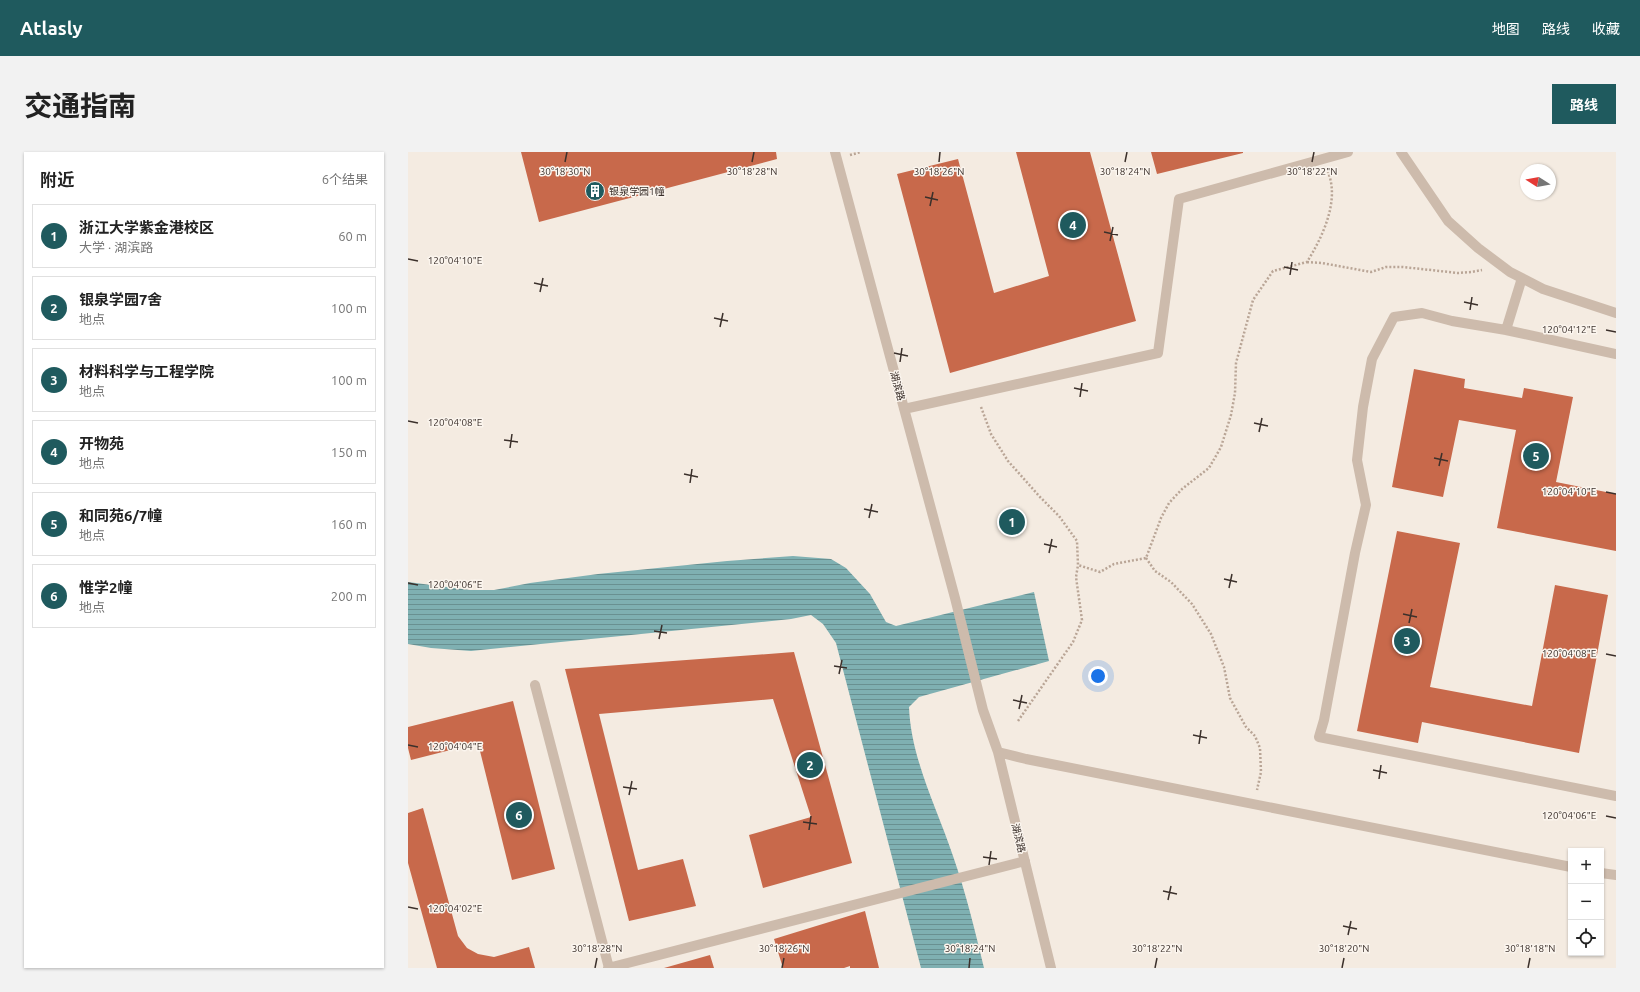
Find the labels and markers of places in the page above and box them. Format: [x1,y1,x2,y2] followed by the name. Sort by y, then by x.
[584,180,606,202] building icon: 银泉学园1幢
[609,186,665,197] place label: 银泉学园1幢
[1060,210,1086,240] pin: 4
[1523,441,1549,471] pin: 5
[999,507,1025,537] pin: 1
[1394,626,1420,656] pin: 3
[797,750,823,780] pin: 2
[506,800,532,830] pin: 6

